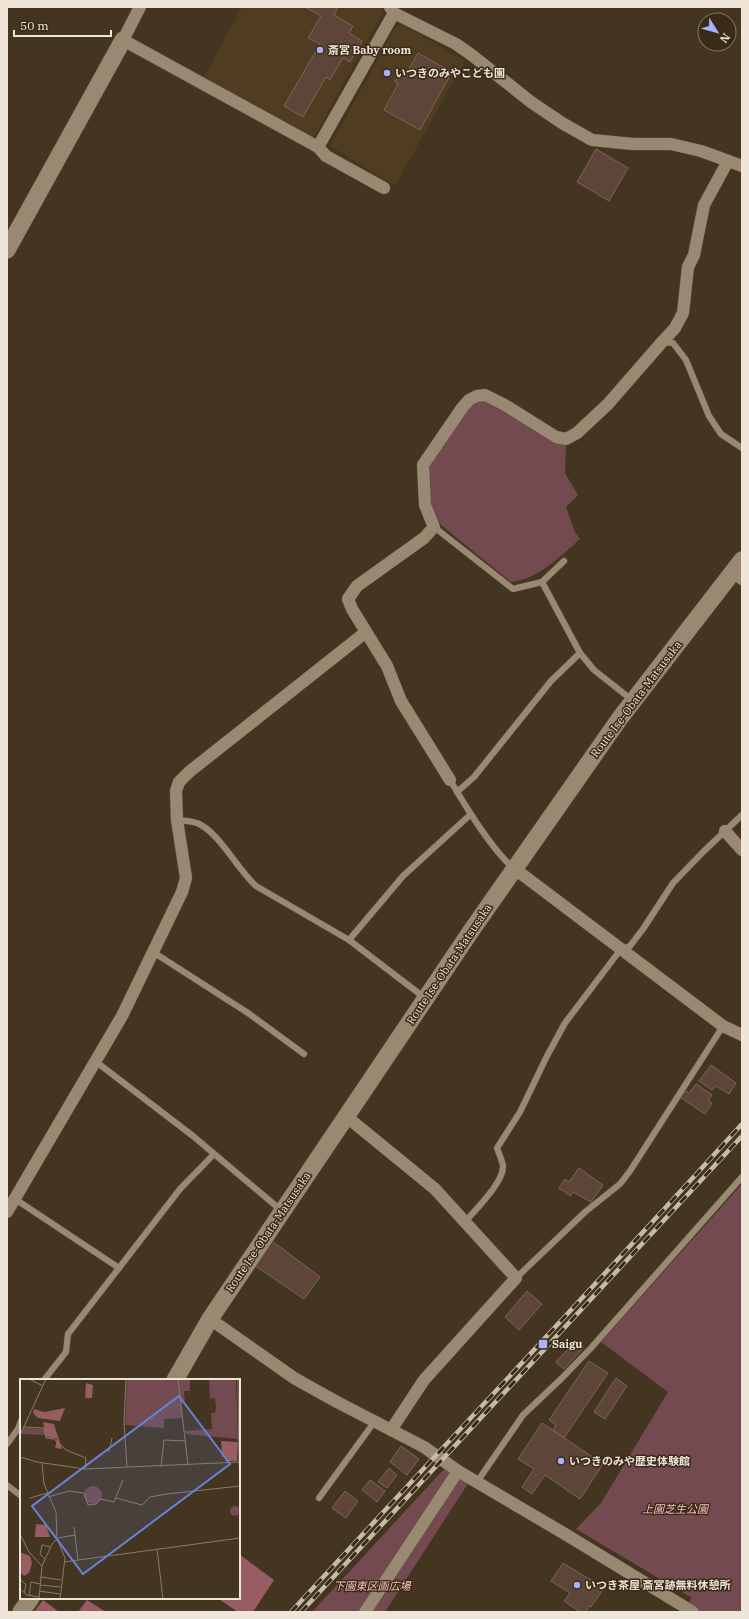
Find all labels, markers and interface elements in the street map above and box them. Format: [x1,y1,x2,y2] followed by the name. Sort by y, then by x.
[14,12,111,38] scale bar
[697,12,737,52] north arrow
[20,18,49,33] text: 50 m
[717,30,733,46] text: N
[328,43,412,57] place label: 斎宮 Baby room
[315,45,325,55] marker: 斎宮 Baby room
[395,66,505,80] place label: いつきのみやこども園
[382,68,392,78] marker: いつきのみやこども園
[588,638,684,760] street label: Route Ise-Obata-Matsusaka
[403,901,495,1027] street label: Route Ise-Obata-Matsusaka
[222,1169,314,1295] street label: Route Ise-Obata-Matsusaka
[552,1337,582,1351] place label: Saigu
[537,1338,549,1350] marker: Saigu
[20,1379,240,1599] inset map
[569,1454,690,1468] place label: いつきのみや歴史体験館
[556,1456,566,1466] marker: いつきのみや歴史体験館
[642,1502,710,1516] park label: 上園芝生公園
[585,1578,731,1592] place label: いつき茶屋 斎宮跡無料休憩所
[334,1579,412,1593] park label: 下園東区画広場
[572,1580,582,1590] marker: いつき茶屋 斎宮跡無料休憩所

